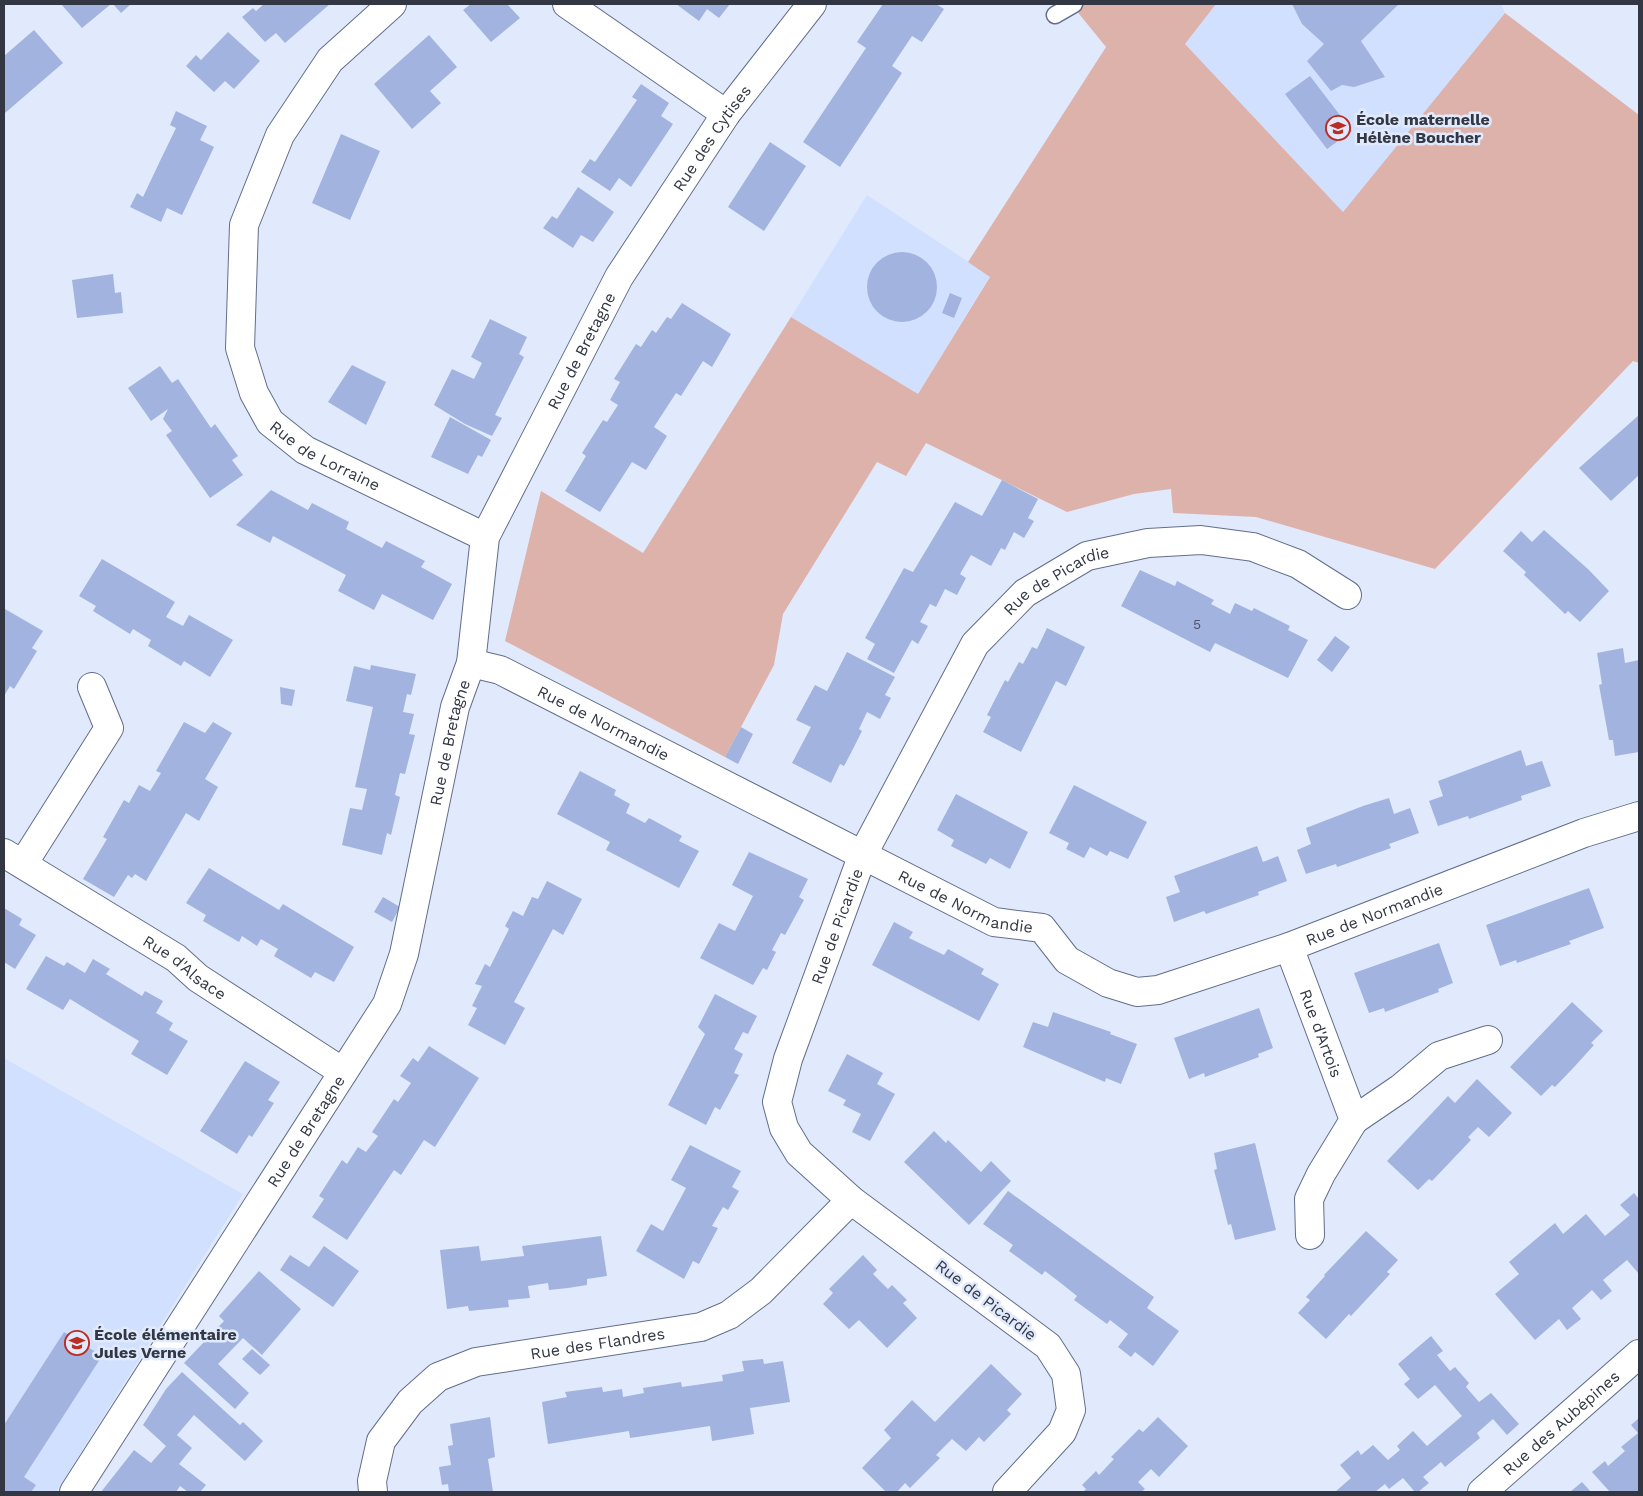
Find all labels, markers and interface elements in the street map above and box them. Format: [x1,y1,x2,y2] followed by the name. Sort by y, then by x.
[669,81,755,195] street label: Rue des Cytises
[1356,110,1490,147] place label: École maternelle Hélène Boucher
[1325,115,1351,141] school or university icon: École maternelle Hélène Boucher
[543,289,619,412] street label: Rue de Bretagne
[266,416,383,494] street label: Rue de Lorraine
[999,542,1111,619] street label: Rue de Picardie
[1193,616,1201,632] house number: 5
[425,677,474,807] street label: Rue de Bretagne
[534,681,673,764] street label: Rue de Normandie
[895,865,1034,936] street label: Rue de Normandie
[807,866,866,987] street label: Rue de Picardie
[1303,879,1445,949] street label: Rue de Normandie
[140,931,230,1003] street label: Rue d'Alsace
[1296,986,1347,1080] street label: Rue d'Artois
[263,1071,348,1190] street label: Rue de Bretagne
[932,1256,1040,1344] street label: Rue de Picardie
[529,1323,666,1363] street label: Rue des Flandres
[94,1325,237,1362] place label: École élémentaire Jules Verne
[64,1330,90,1356] school or university icon: École élémentaire Jules Verne
[1499,1366,1623,1479] street label: Rue des Aubépines

